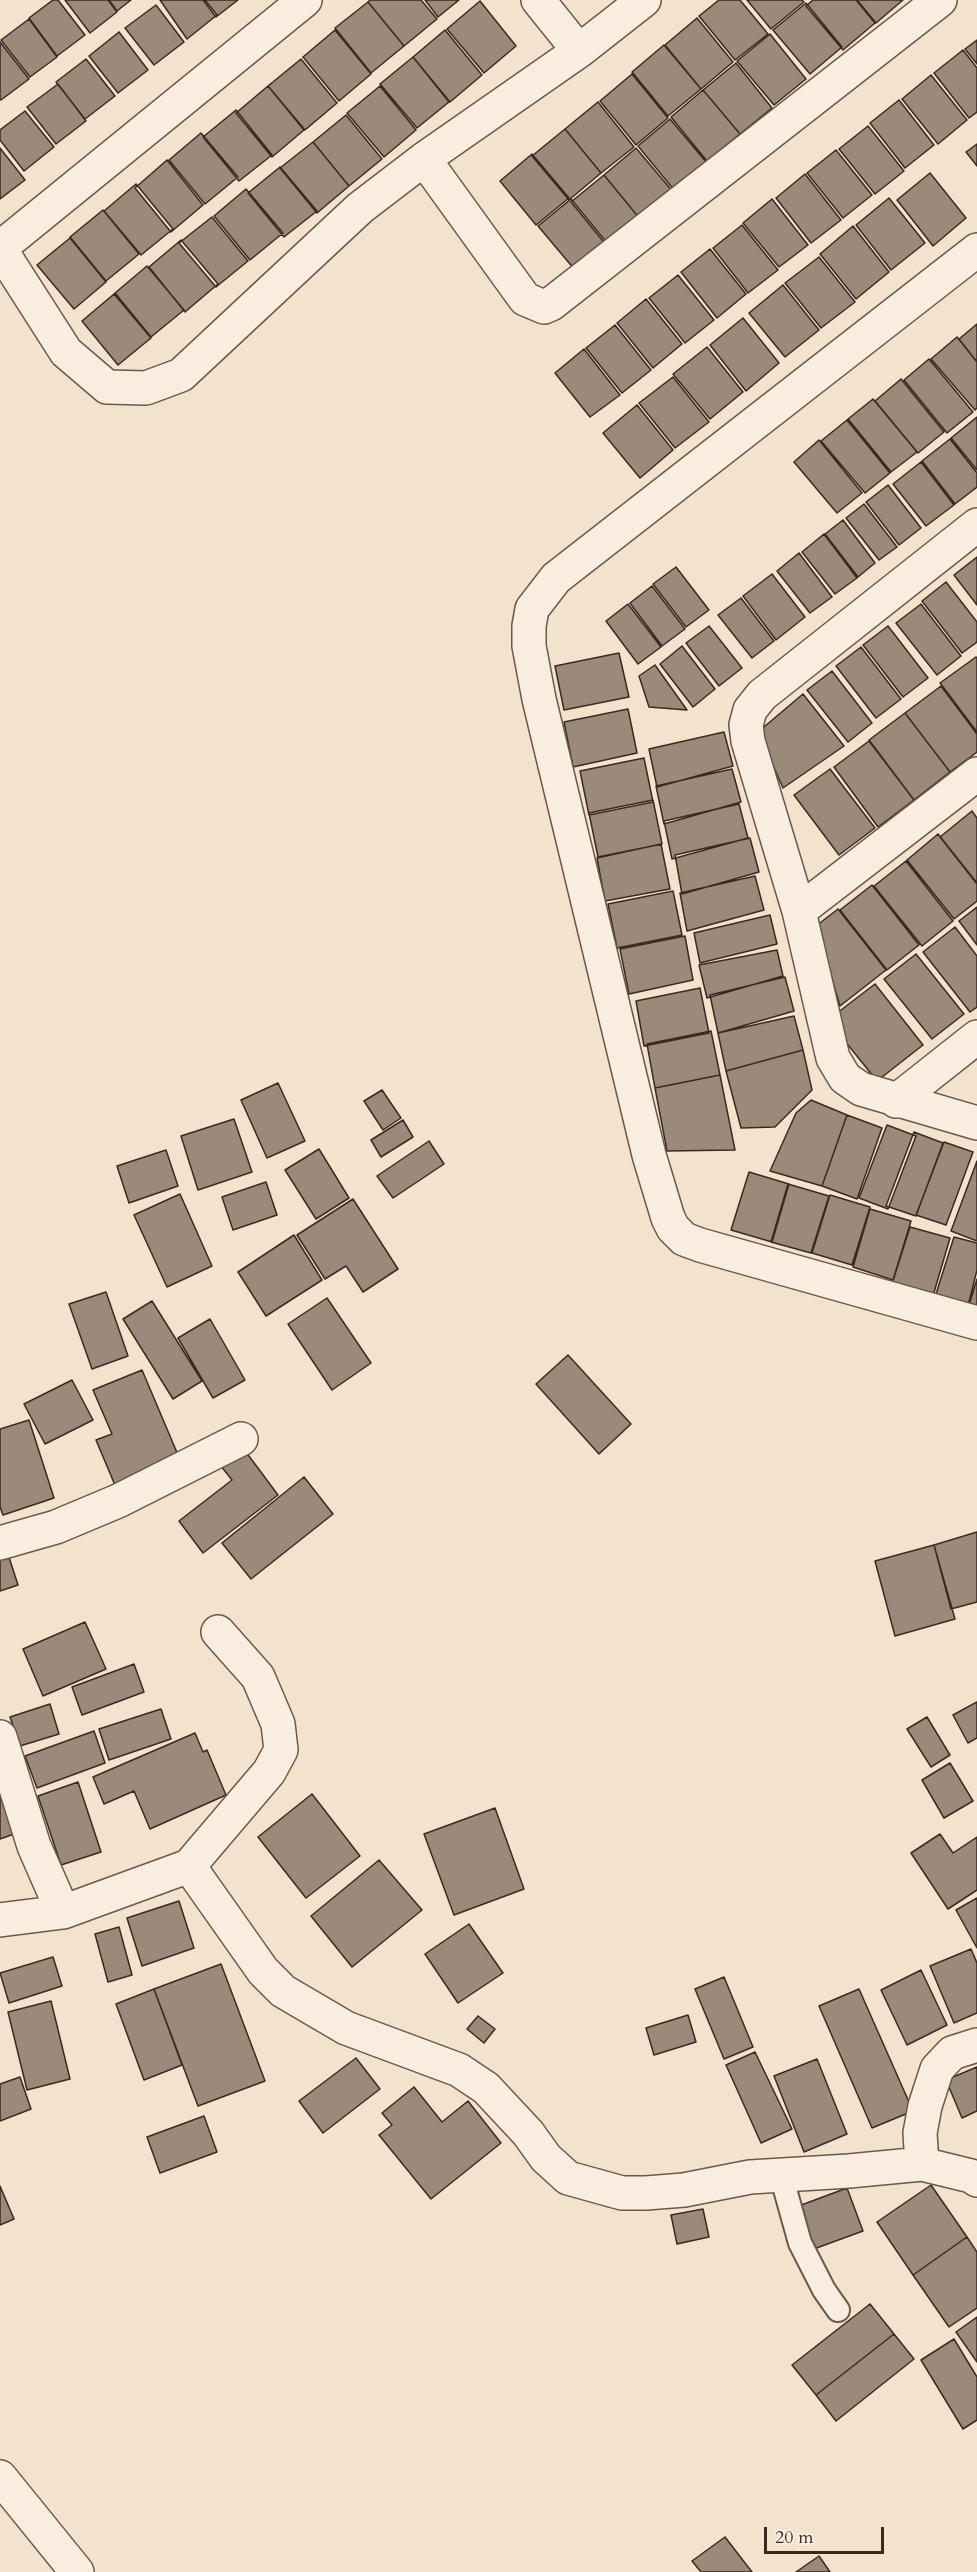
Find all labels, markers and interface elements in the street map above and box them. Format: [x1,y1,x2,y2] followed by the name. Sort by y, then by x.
[767,2515,887,2553] scale bar
[775,2525,814,2550] text: 20 m

